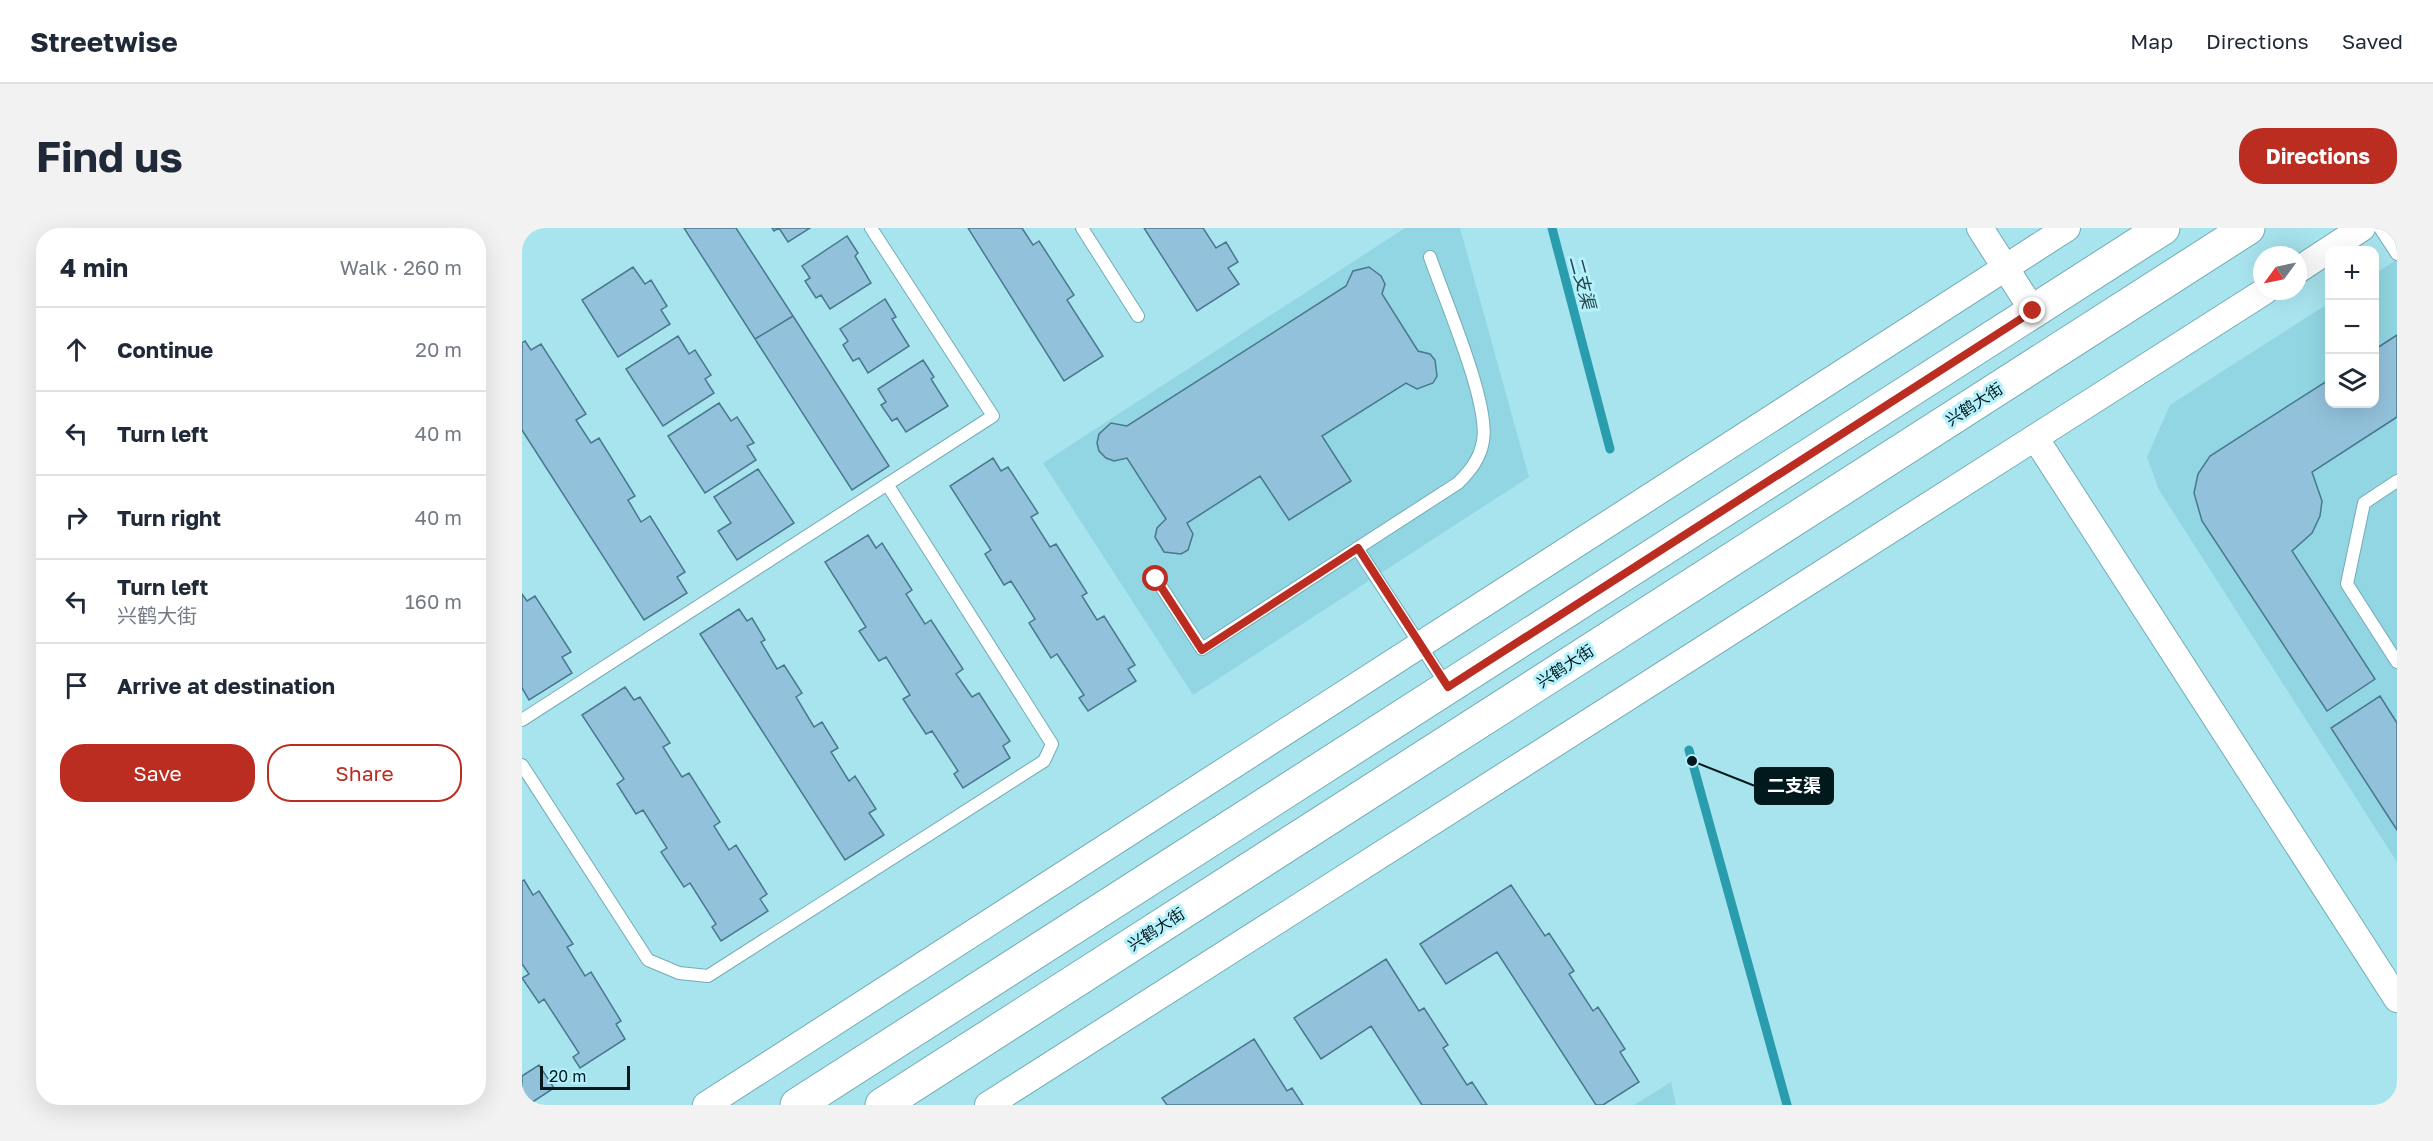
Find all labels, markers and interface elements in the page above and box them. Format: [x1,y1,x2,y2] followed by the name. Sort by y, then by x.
[30,25,178,58] text: Streetwise
[2130,28,2173,54] text: Map
[2206,28,2309,54] text: Directions
[2342,28,2403,54] text: Saved
[2239,128,2397,184] button: Directions
[36,131,183,181] text: Find us
[2253,246,2307,300] north arrow
[2325,246,2379,408] map controls
[2325,246,2379,300] button: +
[60,252,128,283] text: 4 min
[1565,253,1601,314] water label: 二支渠
[340,255,462,279] text: Walk · 260 m
[2019,297,2045,323] route end
[2325,300,2379,354] button: −
[60,333,93,366] icon: ahead
[117,336,213,363] text: Continue
[415,337,462,361] text: 20 m
[2325,354,2379,408] button: layers
[1942,378,2006,430] street label: 兴鹤大街
[60,417,93,450] icon: left
[117,420,208,447] text: Turn left
[415,421,462,445] text: 40 m
[60,501,93,534] icon: right
[117,504,221,531] text: Turn right
[415,505,462,529] text: 40 m
[1142,565,1168,591] route start
[117,573,208,600] text: Turn left
[60,585,93,618] icon: left
[405,589,462,613] text: 160 m
[117,603,197,627] text: 兴鹤大街
[1533,640,1597,692] street label: 兴鹤大街
[60,669,93,702] icon: arrive
[117,672,335,699] text: Arrive at destination
[60,744,255,802] button: Save
[267,744,462,802] button: Share
[1755,768,1833,804] callout: 二支渠
[1767,774,1821,796] text: 二支渠
[1124,903,1188,955] street label: 兴鹤大街
[540,1063,630,1090] scale bar
[549,1066,586,1086] text: 20 m

